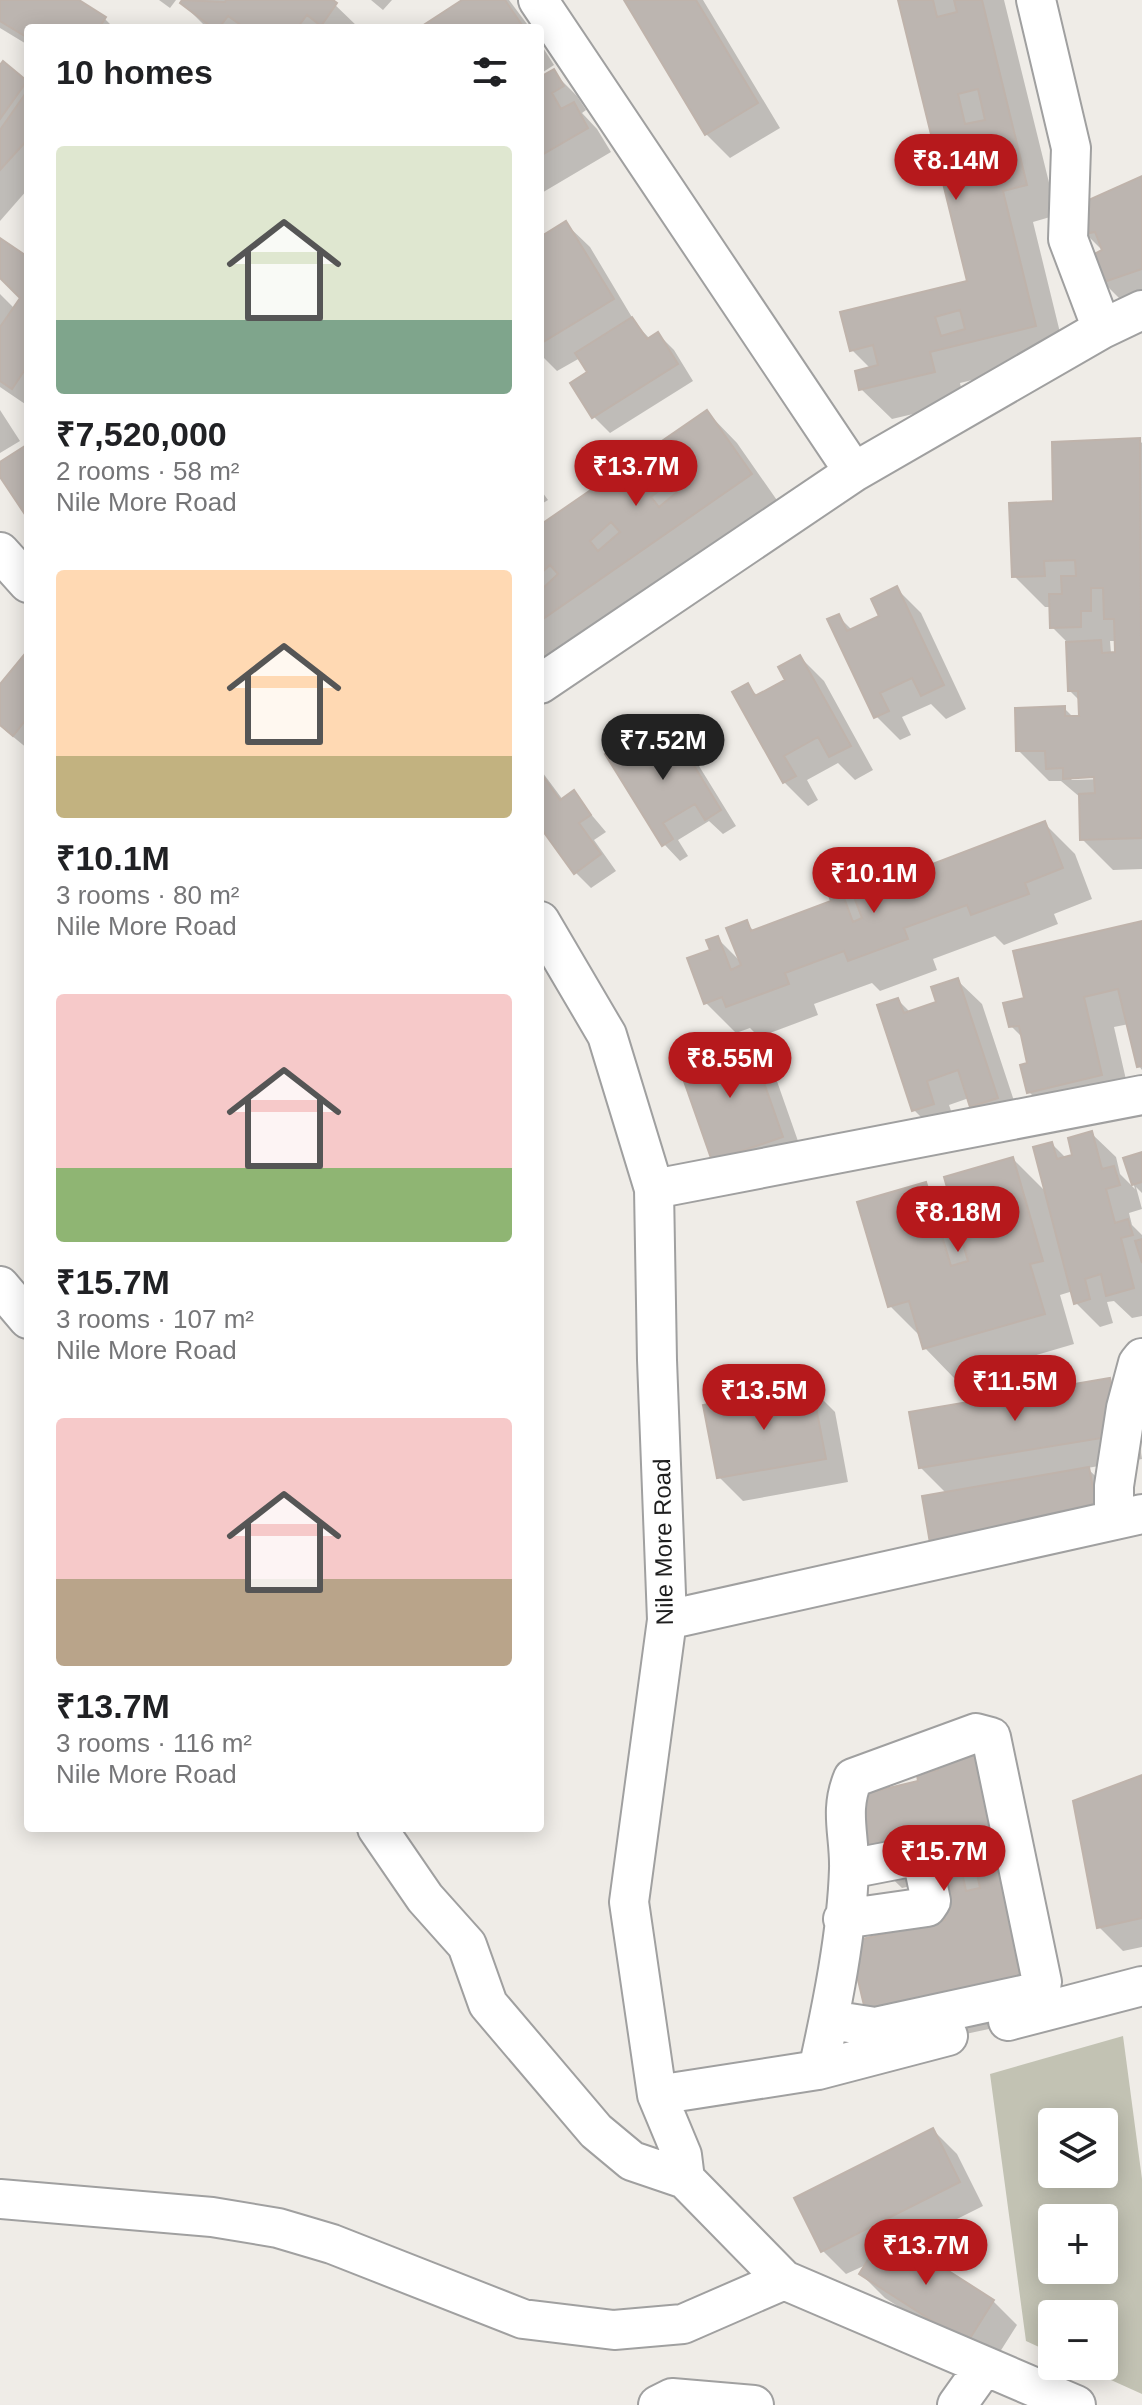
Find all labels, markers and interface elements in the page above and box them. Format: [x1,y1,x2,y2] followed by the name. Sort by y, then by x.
[468,50,512,94] icon: filters
[56,53,213,91] text: 10 homes
[891,134,1021,202] pin: ₹8.14M
[912,145,1000,175] text: ₹8.14M
[212,198,356,342] icon: home
[56,415,227,453] text: ₹7,520,000
[571,440,701,508] pin: ₹13.7M
[592,451,680,481] text: ₹13.7M
[56,456,240,486] text: 2 rooms · 58 m²
[56,487,237,517] text: Nile More Road
[212,622,356,766] icon: home
[598,714,728,782] pin: ₹7.52M
[619,725,707,755] text: ₹7.52M
[56,839,170,877] text: ₹10.1M
[809,847,939,915] pin: ₹10.1M
[830,858,918,888] text: ₹10.1M
[56,880,240,910] text: 3 rooms · 80 m²
[56,911,237,941] text: Nile More Road
[665,1032,795,1100] pin: ₹8.55M
[686,1043,774,1073] text: ₹8.55M
[212,1046,356,1190] icon: home
[893,1186,1023,1254] pin: ₹8.18M
[914,1197,1002,1227] text: ₹8.18M
[56,1263,170,1301] text: ₹15.7M
[56,1304,254,1334] text: 3 rooms · 107 m²
[56,1335,237,1365] text: Nile More Road
[950,1355,1080,1423] pin: ₹11.5M
[699,1364,829,1432] pin: ₹13.5M
[972,1366,1058,1396] text: ₹11.5M
[720,1375,808,1405] text: ₹13.5M
[648,1458,678,1626] street label: Nile More Road
[212,1470,356,1614] icon: home
[56,1687,170,1725] text: ₹13.7M
[56,1728,252,1758] text: 3 rooms · 116 m²
[56,1759,237,1789] text: Nile More Road
[879,1825,1009,1893] pin: ₹15.7M
[900,1836,988,1866] text: ₹15.7M
[1038,2108,1118,2380] map controls
[1038,2108,1118,2188] button: layers
[1038,2204,1118,2284] button: +
[861,2219,991,2287] pin: ₹13.7M
[882,2230,970,2260] text: ₹13.7M
[1038,2300,1118,2380] button: −

